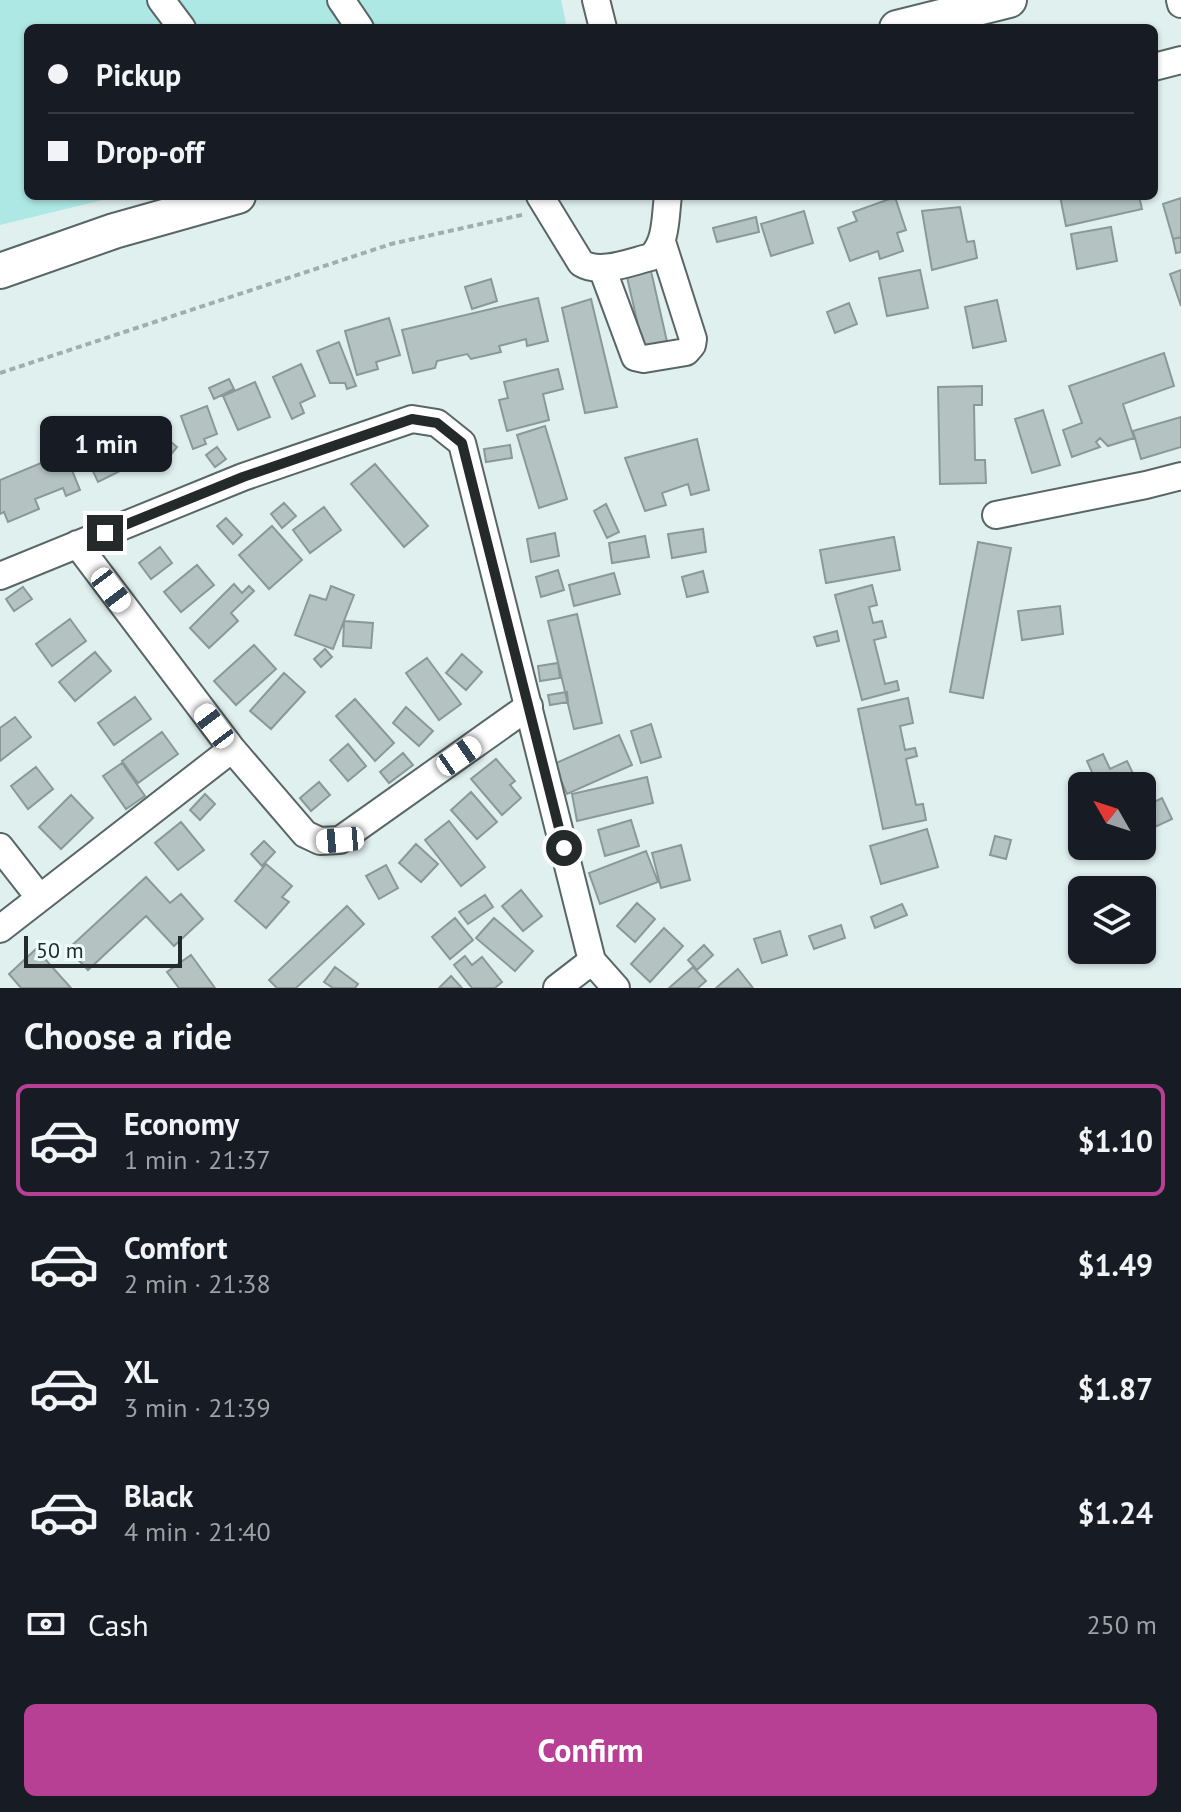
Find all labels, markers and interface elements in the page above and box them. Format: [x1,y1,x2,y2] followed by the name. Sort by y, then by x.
[96,55,181,94] text: Pickup
[96,132,204,171] text: Drop-off
[39,417,171,473] callout: 1 min
[74,427,138,460] text: 1 min
[87,515,123,551] route end
[87,564,135,616] car
[190,700,238,752] car
[432,732,486,780] car
[1068,772,1156,860] north arrow
[1068,772,1156,964] map controls
[315,826,365,854] car
[546,830,582,866] route start
[1068,876,1156,964] button: layers
[24,932,182,968] scale bar
[36,936,84,964] text: 50 m
[24,1012,232,1059] text: Choose a ride
[28,1104,100,1176] icon: car
[124,1104,239,1143] text: Economy
[1078,1121,1153,1160] text: $1.10
[124,1143,271,1176] text: 1 min · 21:37
[28,1228,100,1300] icon: car
[124,1228,227,1267] text: Comfort
[1078,1245,1153,1284] text: $1.49
[124,1267,271,1300] text: 2 min · 21:38
[28,1352,100,1424] icon: car
[124,1352,158,1391] text: XL
[1078,1369,1153,1408] text: $1.87
[124,1391,271,1424] text: 3 min · 21:39
[28,1476,100,1548] icon: car
[124,1476,193,1515] text: Black
[1078,1493,1153,1532] text: $1.24
[124,1515,271,1548] text: 4 min · 21:40
[24,1602,68,1646] icon: cash
[88,1605,149,1644] text: Cash
[1086,1608,1157,1641] text: 250 m
[24,1704,1157,1796] button: Confirm

